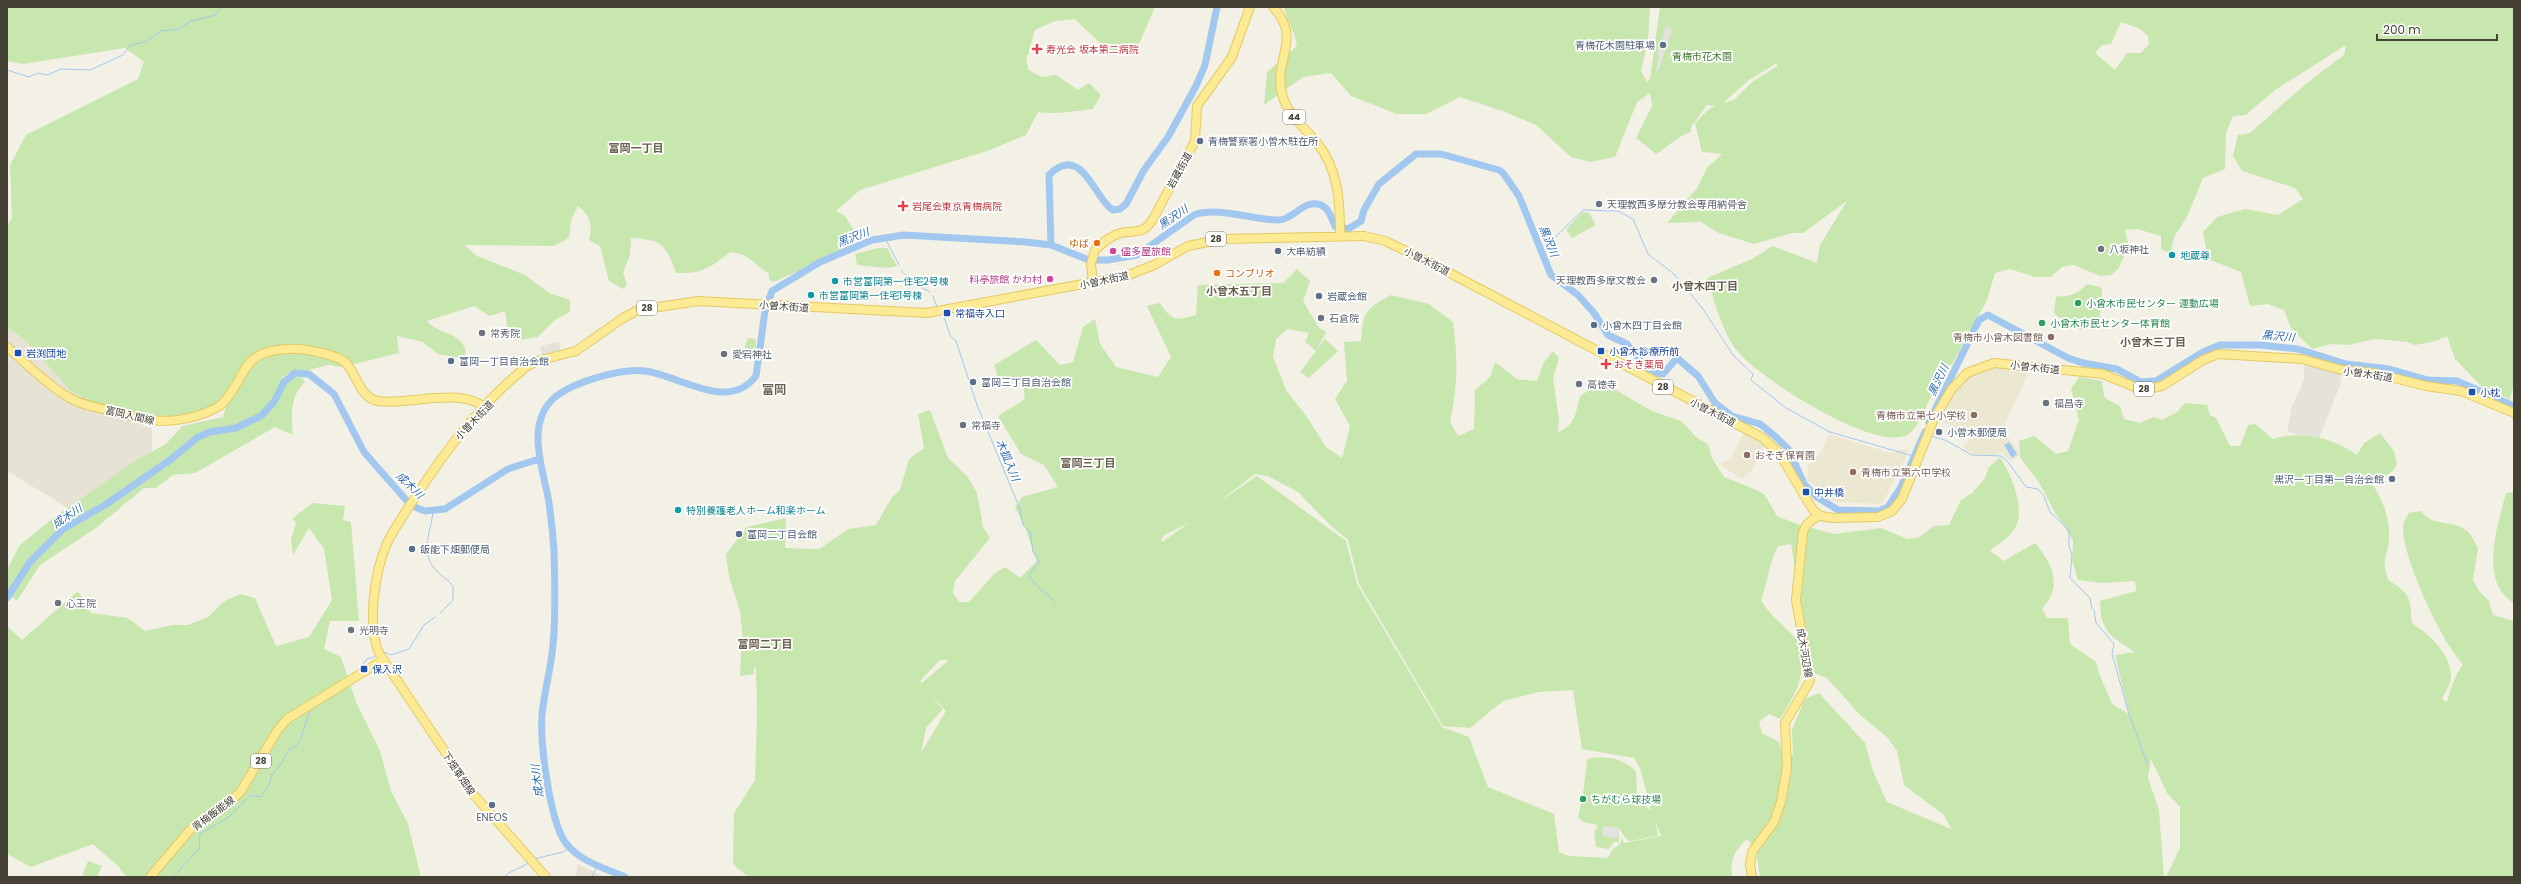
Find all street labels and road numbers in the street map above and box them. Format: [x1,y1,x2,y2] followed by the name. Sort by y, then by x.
[1283,110,1305,124] road number: 44
[1163,149,1196,191] street label: 岩蔵街道
[1206,232,1226,246] road number: 28
[1401,243,1452,279] street label: 小曽木街道
[1078,268,1130,293] street label: 小曽木街道
[759,297,809,316] street label: 小曽木街道
[637,301,657,315] road number: 28
[2009,357,2061,378] street label: 小曽木街道
[2342,364,2394,385] street label: 小曽木街道
[1653,380,1673,394] road number: 28
[2134,382,2154,396] road number: 28
[1687,394,1738,430] street label: 小曽木街道
[452,397,497,444] street label: 小曽木街道
[104,403,156,428] street label: 富岡入間線
[1793,627,1816,679] street label: 成木河辺線
[438,748,479,798] street label: 下畑軍畑線
[251,754,271,768] road number: 28
[189,792,238,834] street label: 青梅飯能線

